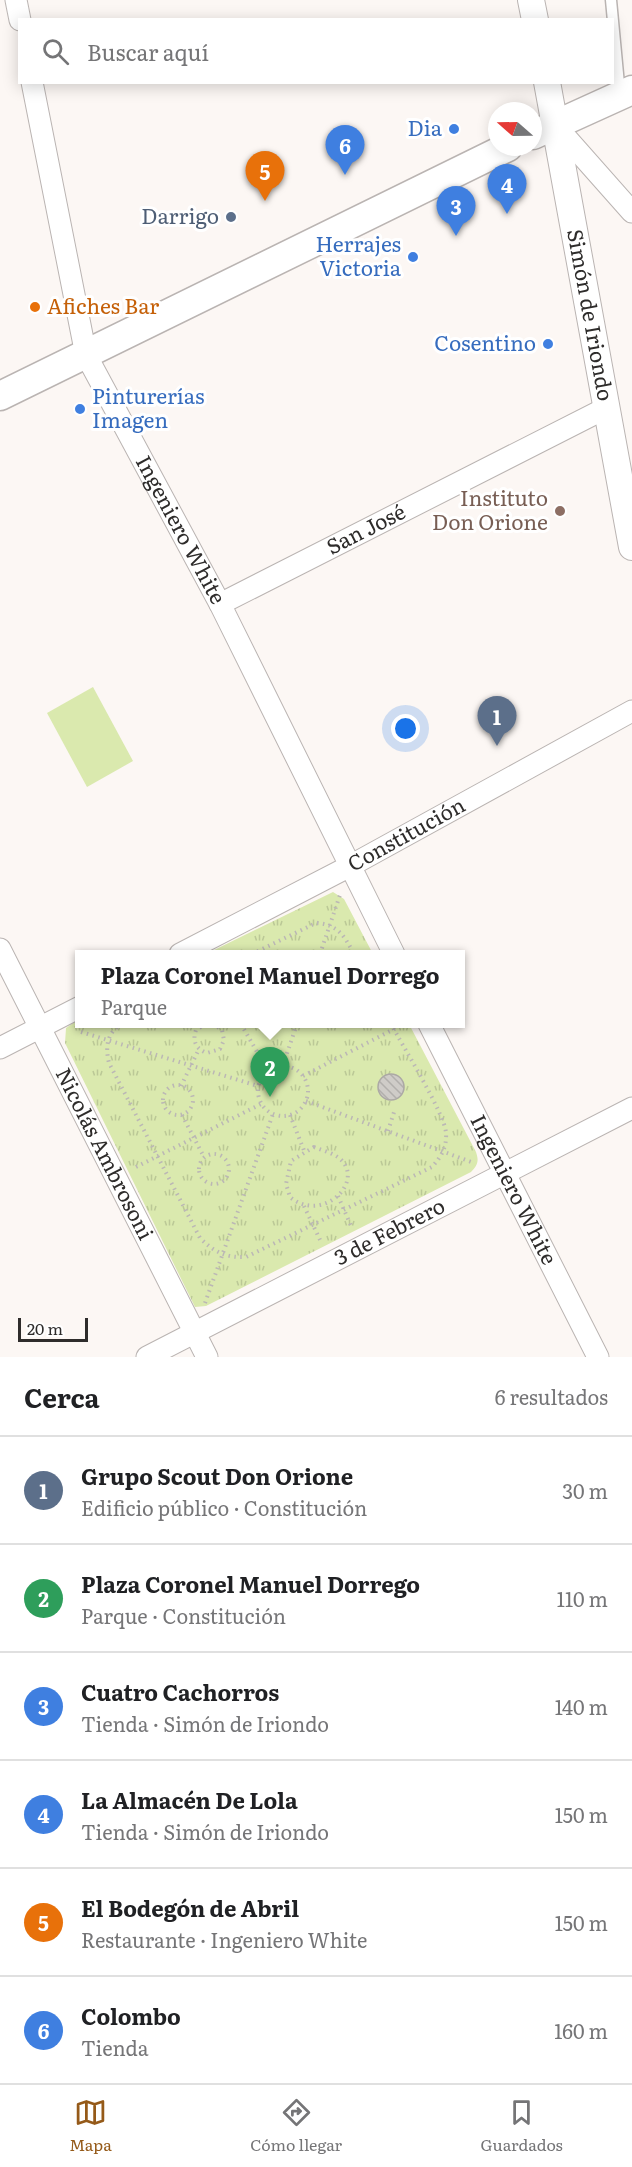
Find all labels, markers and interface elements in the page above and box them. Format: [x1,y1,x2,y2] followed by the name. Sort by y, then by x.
[18,18,614,84] search box
[39,35,72,68] icon: search
[87,35,209,68] text: Buscar aquí
[488,102,542,156] north arrow
[408,111,443,142] place label: Dia
[447,122,461,136] marker: Dia
[326,126,364,175] pin: 6
[246,152,284,201] pin: 5
[488,164,526,214] pin: 4
[436,186,476,236] pin: 3
[141,199,219,230] place label: Darrigo
[224,210,238,224] marker: Darrigo
[561,226,623,403] street label: Simón de Iriondo
[315,227,402,282] place label: Herrajes Victoria
[406,250,420,264] marker: Herrajes Victoria
[47,289,159,320] place label: Afiches Bar
[28,300,42,314] marker: Afiches Bar
[434,326,536,357] place label: Cosentino
[541,337,555,351] marker: Cosentino
[92,379,204,434] place label: Pinturerías Imagen
[73,402,87,416] marker: Pinturerías Imagen
[130,449,235,609] street label: Ingeniero White
[432,481,548,536] place label: Instituto Don Orione
[320,494,410,561] street label: San José
[553,504,567,518] marker: Instituto Don Orione
[478,696,516,746] pin: 1
[391,714,420,743] your location
[341,788,470,878] street label: Constitución
[75,950,465,1028] popup
[100,958,440,991] text: Plaza Coronel Manuel Dorrego
[100,991,167,1021] text: Parque
[250,1048,290,1097] pin: 2
[50,1061,163,1245] street label: Nicolás Ambrosoni
[464,1108,567,1269] street label: Ingeniero White
[328,1189,450,1271] street label: 3 de Febrero
[18,1315,88,1342] scale bar
[27,1316,63,1340] text: 20 m
[24,1377,100,1416] text: Cerca
[495,1381,608,1411] text: 6 resultados
[81,1459,353,1492] text: Grupo Scout Don Orione
[39,1475,48,1505] text: 1
[562,1475,608,1505] text: 30 m
[81,1492,367,1522] text: Edificio público · Constitución
[81,1567,420,1600] text: Plaza Coronel Manuel Dorrego
[38,1583,49,1613] text: 2
[557,1583,608,1613] text: 110 m
[81,1600,286,1630] text: Parque · Constitución
[81,1675,279,1708] text: Cuatro Cachorros
[38,1691,49,1721] text: 3
[555,1691,608,1721] text: 140 m
[81,1708,329,1738] text: Tienda · Simón de Iriondo
[81,1783,298,1816] text: La Almacén De Lola
[37,1799,50,1829] text: 4
[555,1799,608,1829] text: 150 m
[81,1816,329,1846] text: Tienda · Simón de Iriondo
[81,1891,299,1924] text: El Bodegón de Abril
[38,1907,49,1937] text: 5
[555,1907,608,1937] text: 150 m
[81,1924,367,1954] text: Restaurante · Ingeniero White
[81,1999,181,2032] text: Colombo
[38,2015,49,2045] text: 6
[554,2015,608,2045] text: 160 m
[81,2032,149,2062] text: Tienda
[69,2096,112,2156] tab: Mapa
[250,2096,342,2156] tab: Cómo llegar
[480,2096,563,2156] tab: Guardados

